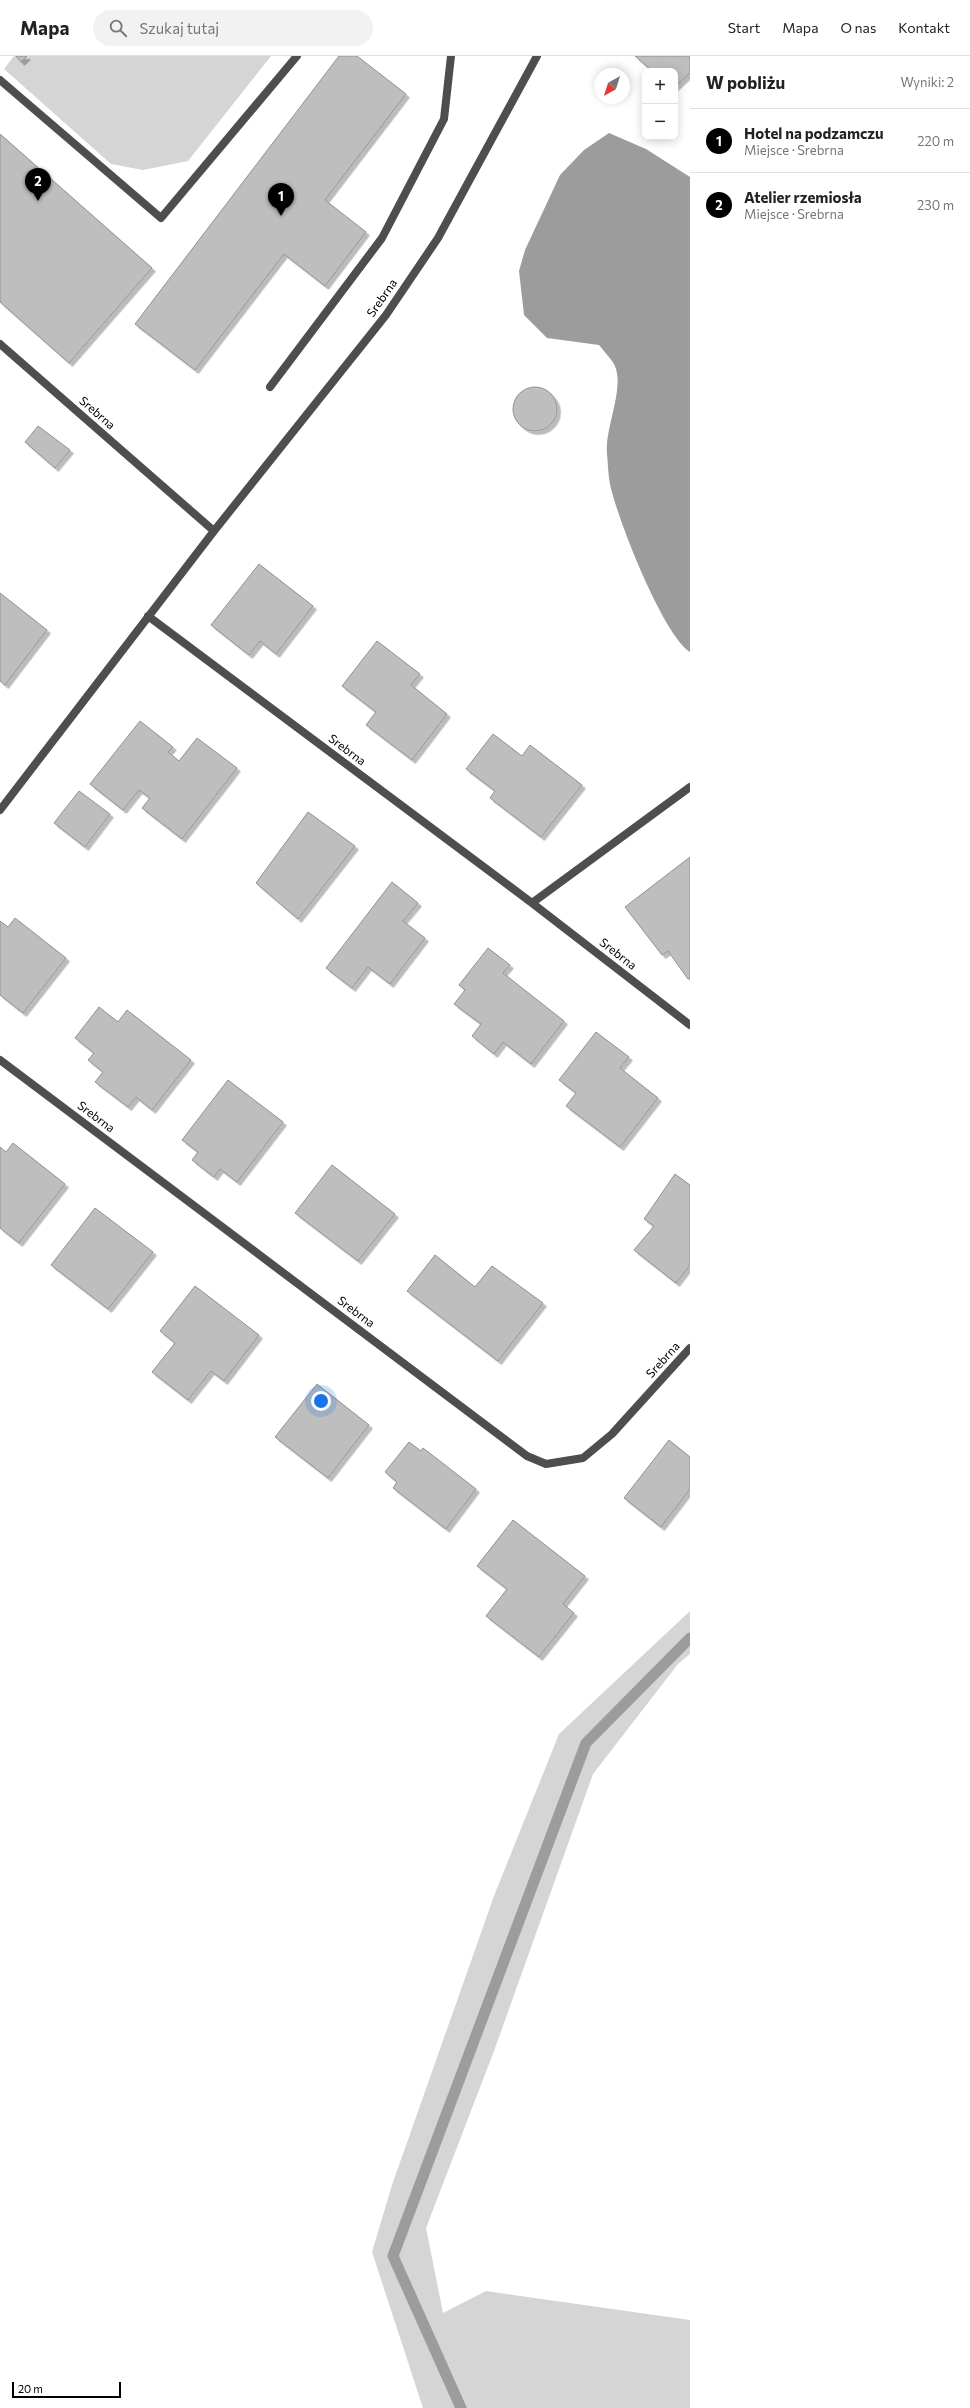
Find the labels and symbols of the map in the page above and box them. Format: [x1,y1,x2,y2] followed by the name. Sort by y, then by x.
[594,68,630,104] north arrow
[25,168,51,201] pin: 2
[268,183,294,216] pin: 1
[363,276,399,319] street label: Srebrna
[77,393,118,432] street label: Srebrna
[326,731,369,768] street label: Srebrna
[597,934,640,972] street label: Srebrna
[75,1098,118,1135] street label: Srebrna
[335,1293,378,1330] street label: Srebrna
[643,1339,682,1380] street label: Srebrna
[311,1391,331,1411] your location
[12,2380,121,2399] scale bar

